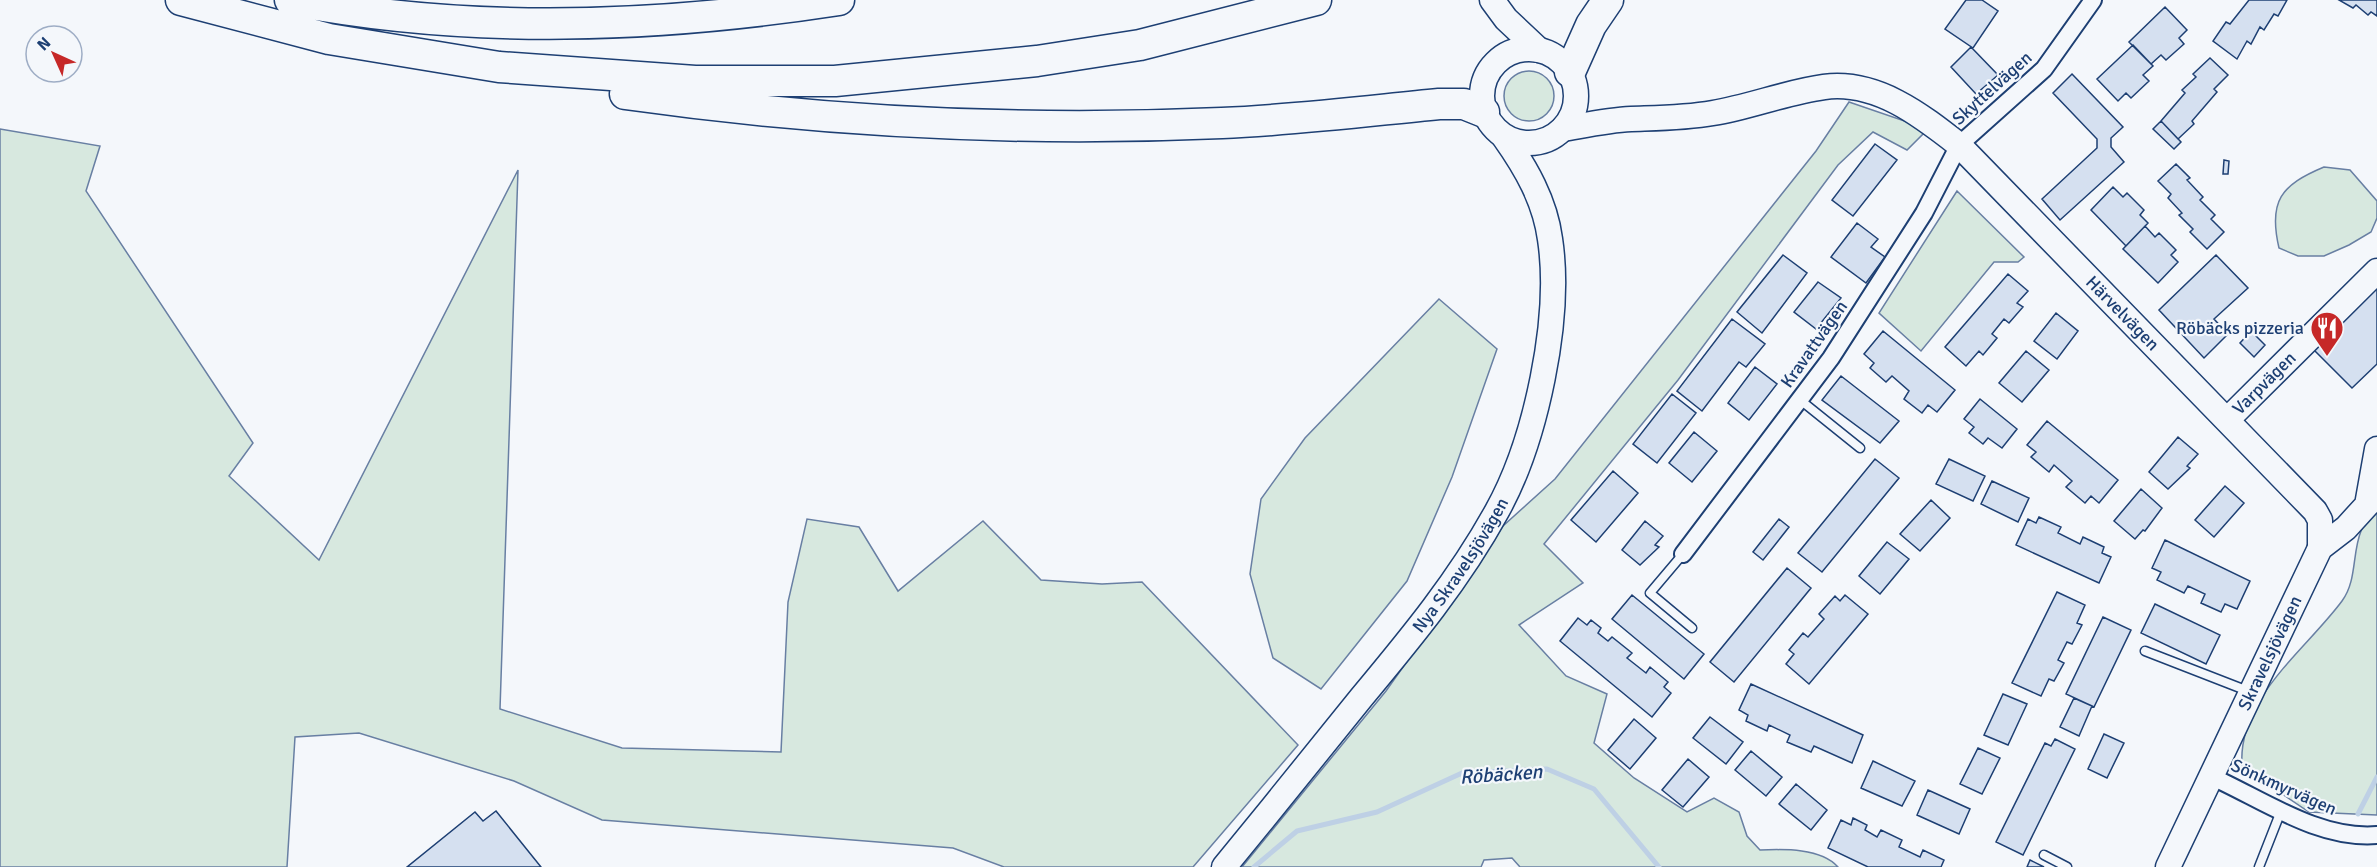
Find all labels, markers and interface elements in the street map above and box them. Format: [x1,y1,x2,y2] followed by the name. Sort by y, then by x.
[24,24,84,84] north arrow
[33,33,55,55] text: N
[1948,46,2036,130] street label: Skyttelvägen
[2081,271,2164,355] street label: Härvelvägen
[1776,296,1852,392] street label: Kravattvägen
[2309,310,2345,357] restaurant icon: Röbäcks pizzeria
[2176,317,2304,339] place label: Röbäcks pizzeria
[2228,347,2300,419] street label: Varpvägen
[1408,494,1513,637] street label: Nya Skravelsjövägen
[2233,592,2307,714] street label: Skravelsjövägen
[2228,754,2340,820] street label: Sönkmyrvägen
[1459,759,1544,790] water label: Röbäcken

